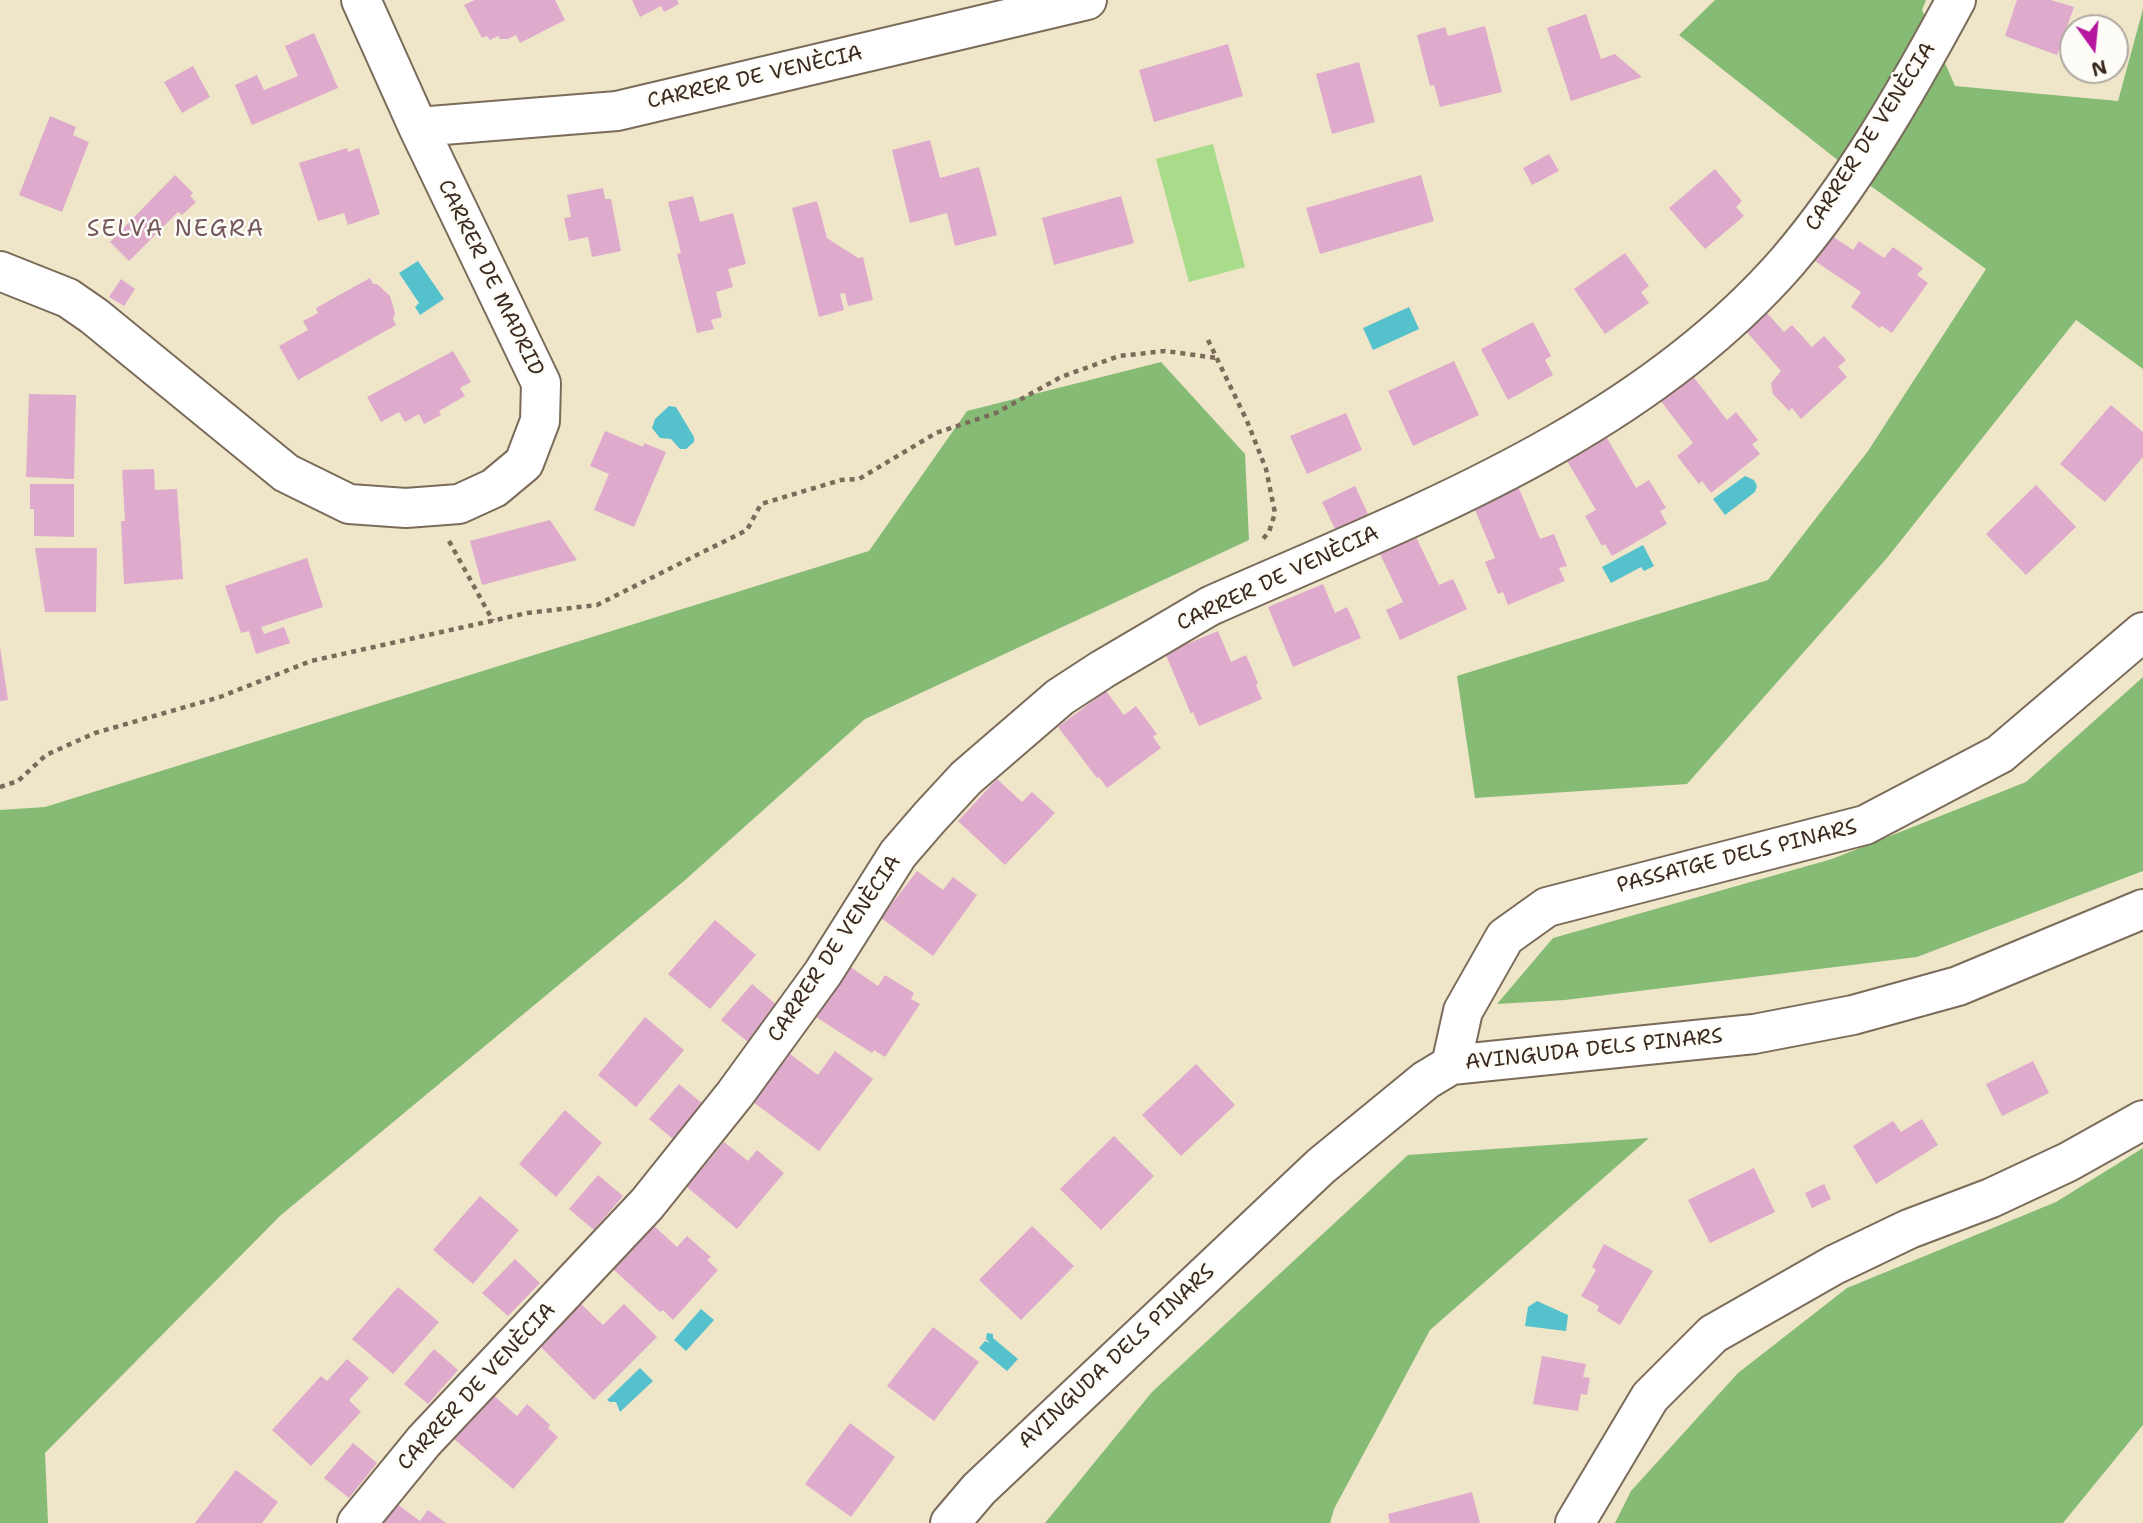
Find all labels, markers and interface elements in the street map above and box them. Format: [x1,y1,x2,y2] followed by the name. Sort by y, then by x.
[2059,14,2129,84] north arrow
[1801,38,1941,236] street label: CARRER DE VENÈCIA
[645,41,865,115] street label: CARRER DE VENÈCIA
[2089,54,2110,82] text: N
[431,176,549,380] street label: CARRER DE MADRID
[88,216,264,244] district label: SELVA NEGRA
[1173,521,1383,637] street label: CARRER DE VENÈCIA
[1614,815,1860,899] street label: PASSATGE DELS PINARS
[763,851,907,1047] street label: CARRER DE VENÈCIA
[1464,1024,1724,1076] street label: AVINGUDA DELS PINARS
[1014,1259,1220,1455] street label: AVINGUDA DELS PINARS
[393,1298,561,1476] street label: CARRER DE VENÈCIA

